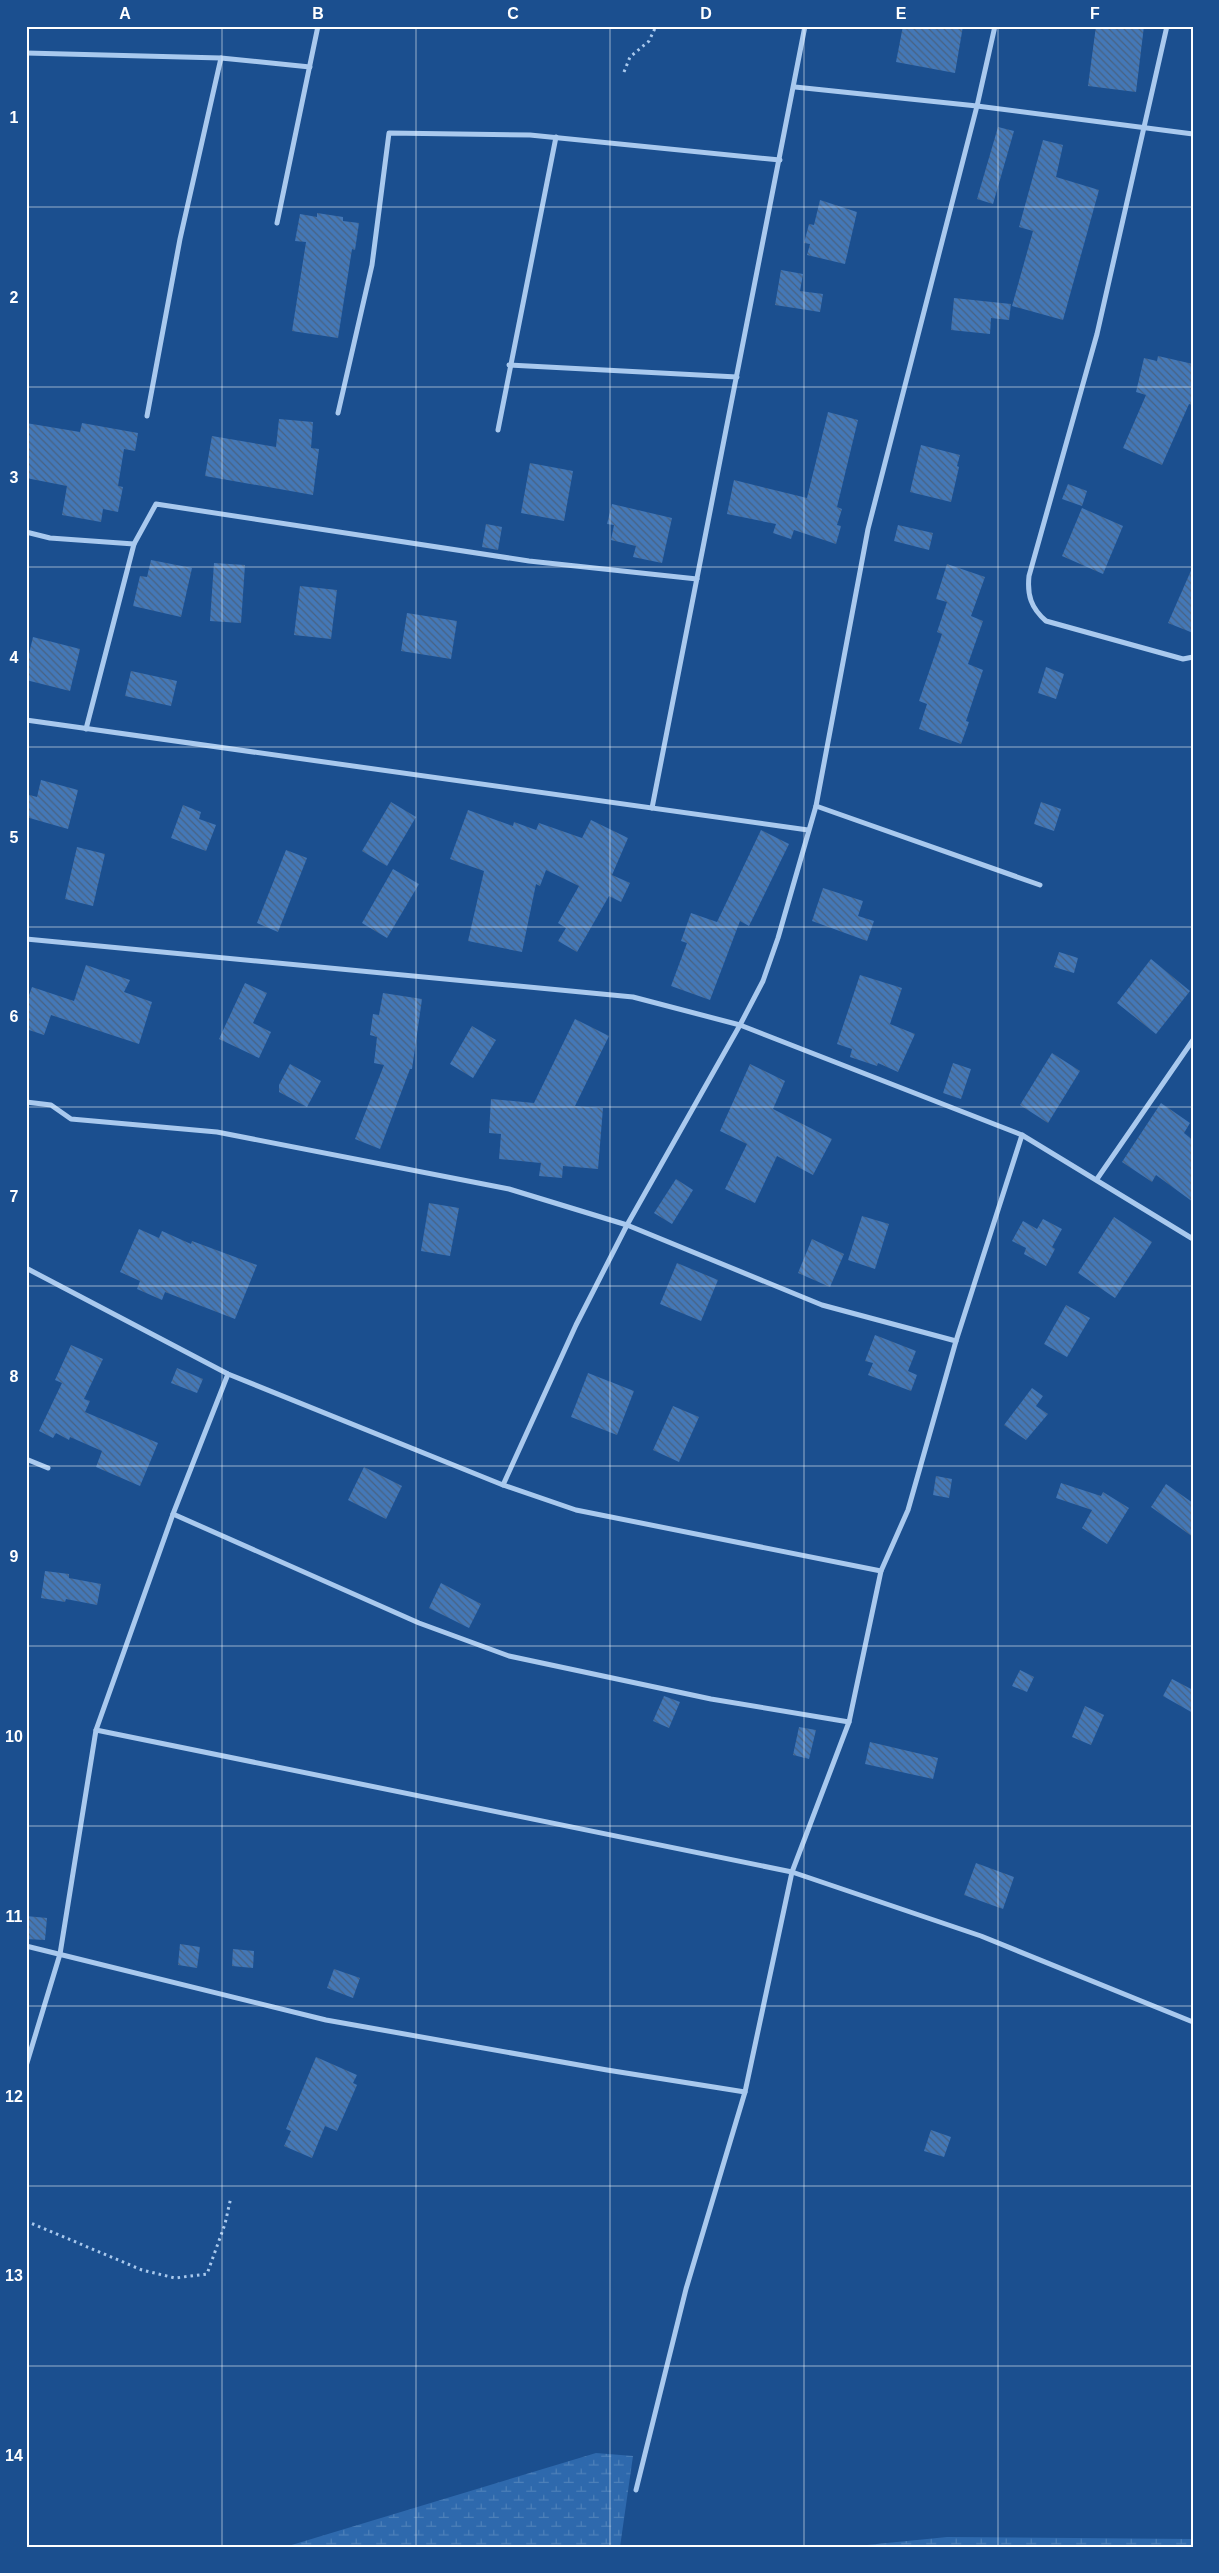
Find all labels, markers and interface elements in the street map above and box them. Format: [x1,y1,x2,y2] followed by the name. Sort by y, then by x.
[119,5,131,22] text: A
[312,5,324,22] text: B
[507,5,519,22] text: C
[700,5,712,22] text: D
[896,5,907,22] text: E
[1090,5,1100,22] text: F
[10,109,19,126] text: 1
[10,289,19,306] text: 2
[10,469,19,486] text: 3
[10,649,19,666] text: 4
[10,829,19,846] text: 5
[10,1008,19,1025] text: 6
[10,1188,19,1205] text: 7
[10,1368,19,1385] text: 8
[10,1548,19,1565] text: 9
[5,1728,23,1745] text: 10
[6,1908,23,1925] text: 11
[5,2088,23,2105] text: 12
[5,2267,23,2284] text: 13
[5,2447,23,2464] text: 14

